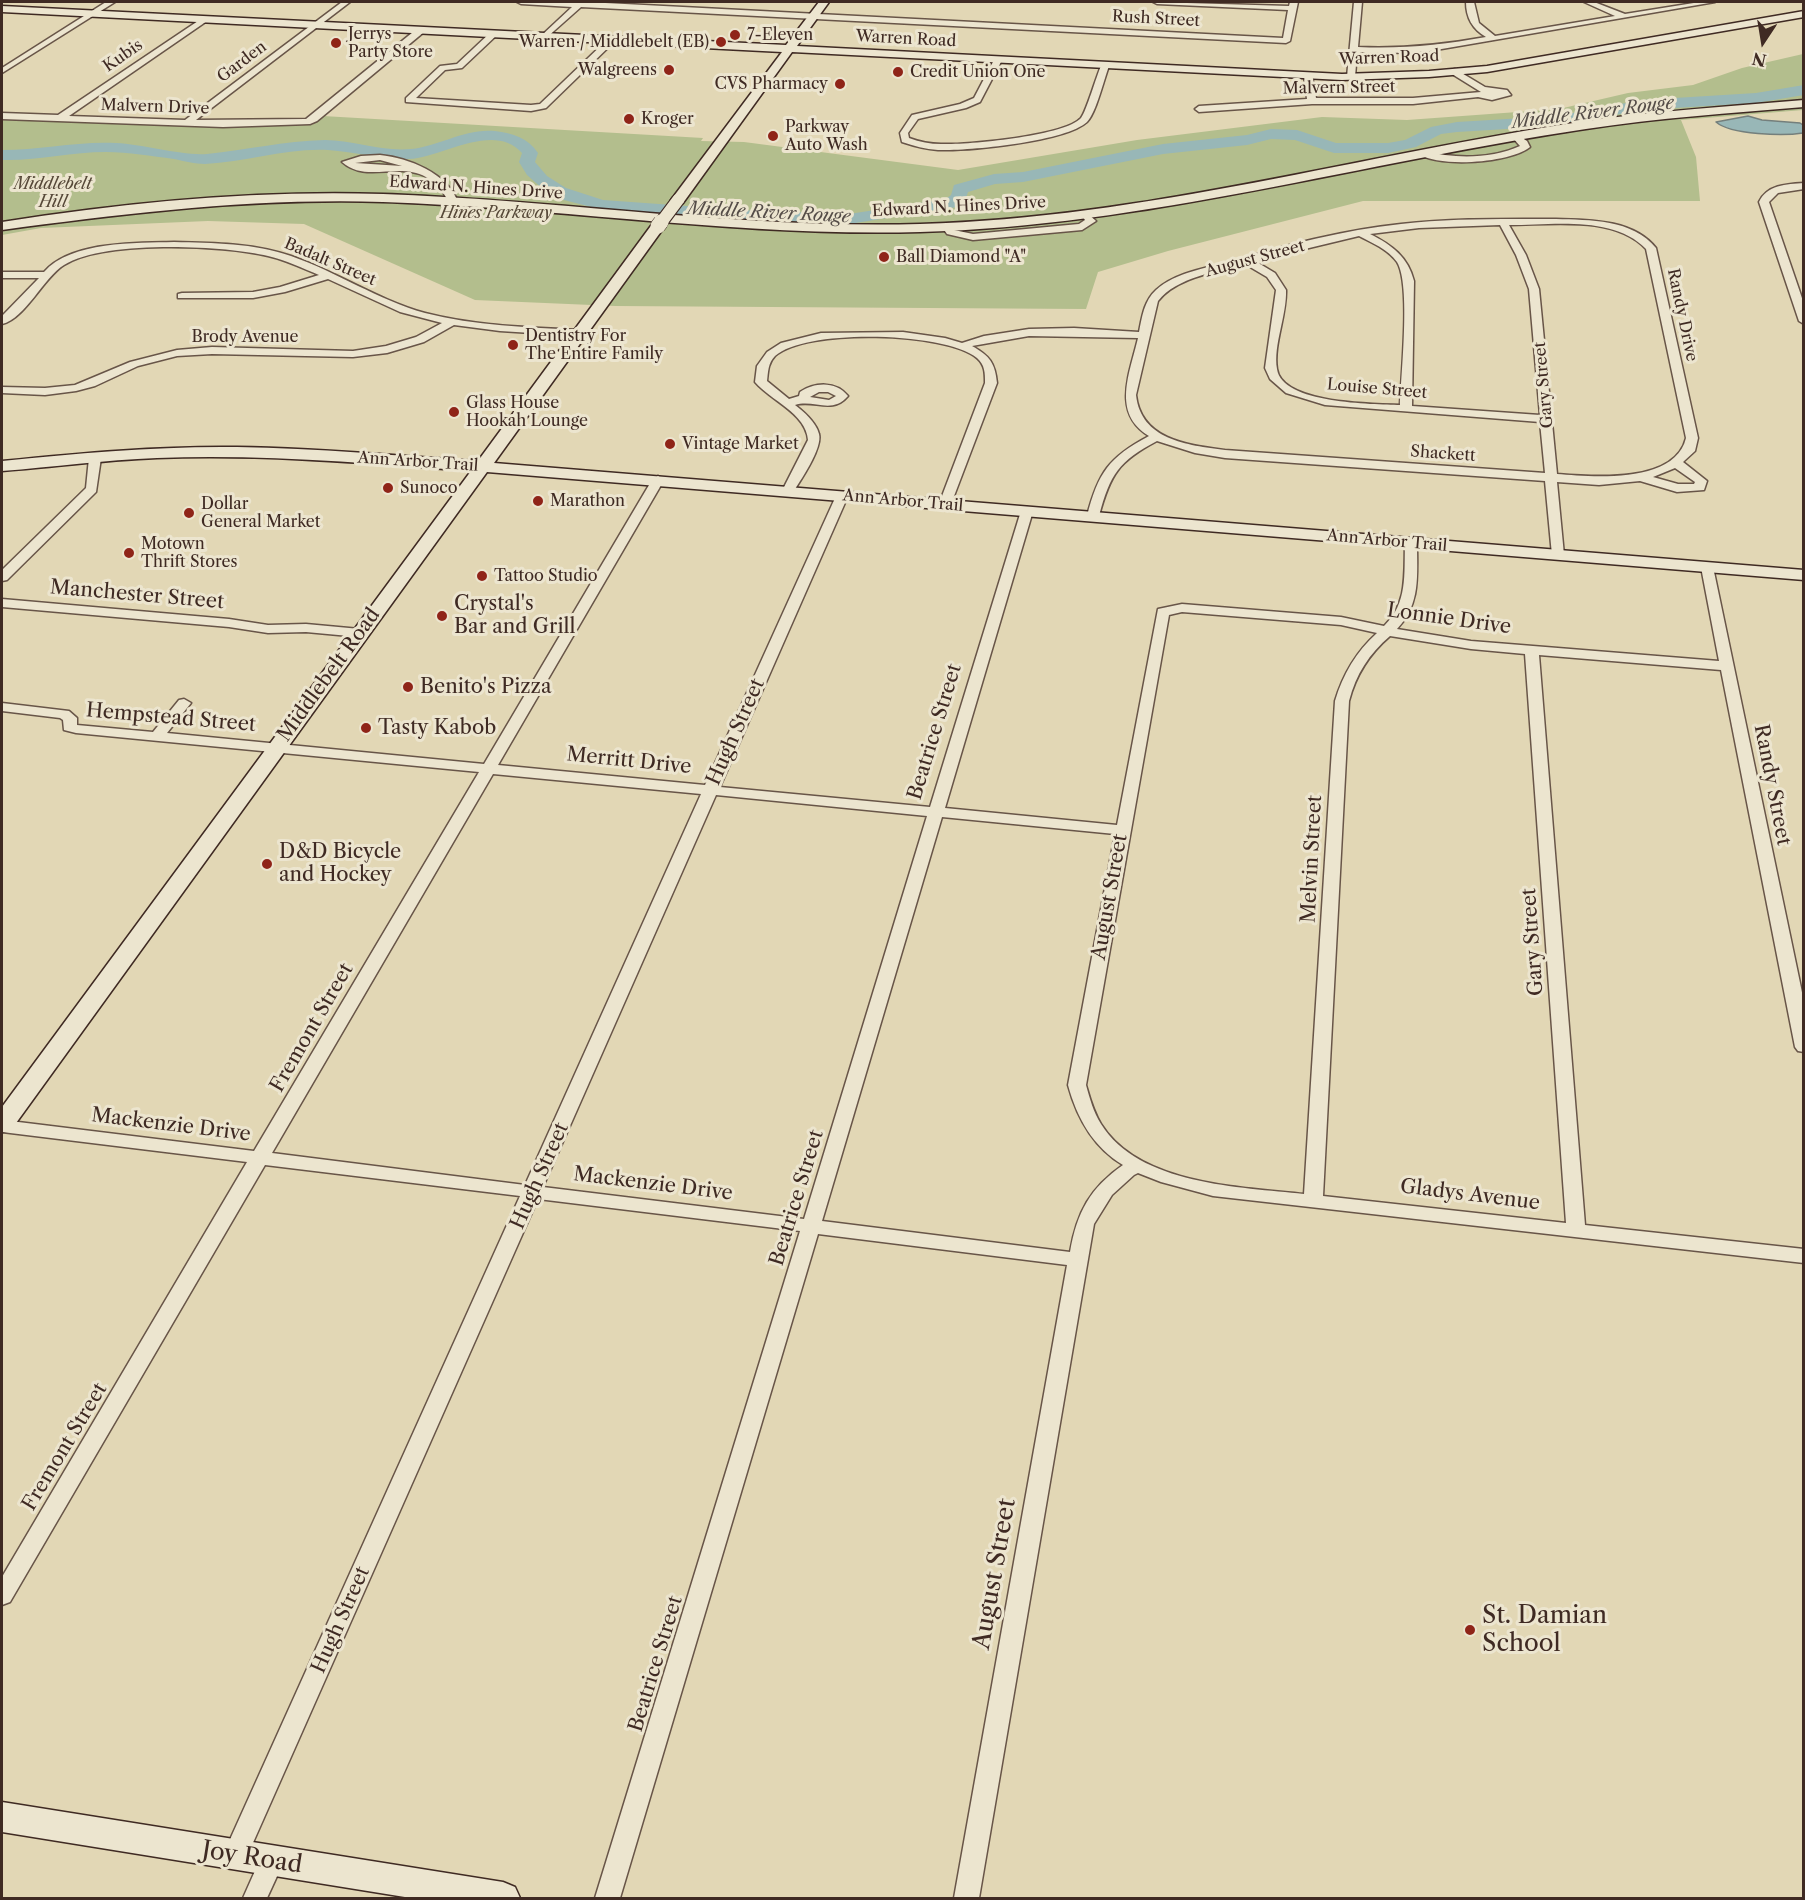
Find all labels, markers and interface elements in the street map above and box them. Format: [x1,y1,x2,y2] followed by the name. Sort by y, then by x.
[1111,7,1201,31] street label: Rush Street
[1733,12,1793,72] north arrow
[348,24,433,62] place label: Jerrys Party Store
[747,25,813,45] place label: 7-Eleven
[855,27,957,51] street label: Warren Road
[728,28,742,42] marker: 7-Eleven
[519,32,709,52] place label: Warren / Middlebelt (EB)
[714,35,728,49] marker: Warren / Middlebelt (EB)
[100,36,146,76] street label: Kubis
[329,36,343,50] marker: Jerrys Party Store
[214,37,270,87] street label: Garden
[1338,47,1440,69] street label: Warren Road
[1750,48,1768,71] text: N
[578,60,657,80] place label: Walgreens
[910,62,1046,82] place label: Credit Union One
[662,63,676,77] marker: Walgreens
[891,65,905,79] marker: Credit Union One
[714,74,828,94] place label: CVS Pharmacy
[833,77,847,91] marker: CVS Pharmacy
[1283,77,1395,99] street label: Malvern Street
[1511,92,1675,134] water label: Middle River Rouge
[100,96,210,118] street label: Malvern Drive
[641,109,694,129] place label: Kroger
[622,112,636,126] marker: Kroger
[785,117,868,155] place label: Parkway Auto Wash
[766,129,780,143] marker: Parkway Auto Wash
[388,172,564,204] street label: Edward N. Hines Drive
[14,174,92,212] park label: Middlebelt Hill
[872,193,1046,221] street label: Edward N. Hines Drive
[687,198,851,228] water label: Middle River Rouge
[440,203,552,223] park label: Hines Parkway
[281,234,379,290] street label: Badalt Street
[1203,237,1307,281] street label: August Street
[896,247,1026,267] place label: Ball Diamond "A"
[877,250,891,264] marker: Ball Diamond "A"
[1663,267,1701,363] street label: Randy Drive
[525,326,663,364] place label: Dentistry For The Entire Family
[191,327,299,347] street label: Brody Avenue
[506,338,520,352] marker: Dentistry For The Entire Family
[1531,341,1557,429] street label: Gary Street
[1326,375,1428,403] street label: Louise Street
[466,393,588,431] place label: Glass House Hookah Lounge
[447,405,461,419] marker: Glass House Hookah Lounge
[682,434,799,454] place label: Vintage Market
[663,437,677,451] marker: Vintage Market
[1410,442,1476,466] street label: Shackett
[357,448,479,476] street label: Ann Arbor Trail
[400,478,457,498] place label: Sunoco
[381,481,395,495] marker: Sunoco
[842,486,964,516] street label: Ann Arbor Trail
[550,491,625,511] place label: Marathon
[201,494,320,532] place label: Dollar General Market
[531,494,545,508] marker: Marathon
[182,506,196,520] marker: Dollar General Market
[1326,526,1448,556] street label: Ann Arbor Trail
[141,534,237,572] place label: Motown Thrift Stores
[122,546,136,560] marker: Motown Thrift Stores
[494,566,598,586] place label: Tattoo Studio
[475,569,489,583] marker: Tattoo Studio
[49,575,225,615] street label: Manchester Street
[454,592,575,639] place label: Crystal's Bar and Grill
[1385,598,1513,640] street label: Lonnie Drive
[273,604,385,746] street label: Middlebelt Road
[435,609,449,623] marker: Crystal's Bar and Grill
[903,661,967,803] street label: Beatrice Street
[420,675,551,699] place label: Benito's Pizza
[702,675,770,789] street label: Hugh Street
[401,680,415,694] marker: Benito's Pizza
[85,699,257,737] street label: Hempstead Street
[378,716,496,740] place label: Tasty Kabob
[359,721,373,735] marker: Tasty Kabob
[1749,722,1795,848] street label: Randy Street
[565,743,693,779] street label: Merritt Drive
[1297,794,1327,924] street label: Melvin Street
[1087,832,1133,962] street label: August Street
[279,840,401,887] place label: D&D Bicycle and Hockey
[260,857,274,871] marker: D&D Bicycle and Hockey
[1517,887,1549,997] street label: Gary Street
[265,959,359,1097] street label: Fremont Street
[90,1103,252,1147] street label: Mackenzie Drive
[506,1119,574,1233] street label: Hugh Street
[765,1127,829,1269] street label: Beatrice Street
[572,1162,734,1206] street label: Mackenzie Drive
[1399,1175,1541,1215] street label: Gladys Avenue
[17,1379,113,1515] street label: Fremont Street
[968,1496,1022,1652] street label: August Street
[307,1563,375,1677] street label: Hugh Street
[624,1593,688,1735] street label: Beatrice Street
[1482,1602,1607,1658] place label: St. Damian School
[1463,1623,1477,1637] marker: St. Damian School
[200,1836,304,1880] street label: Joy Road

